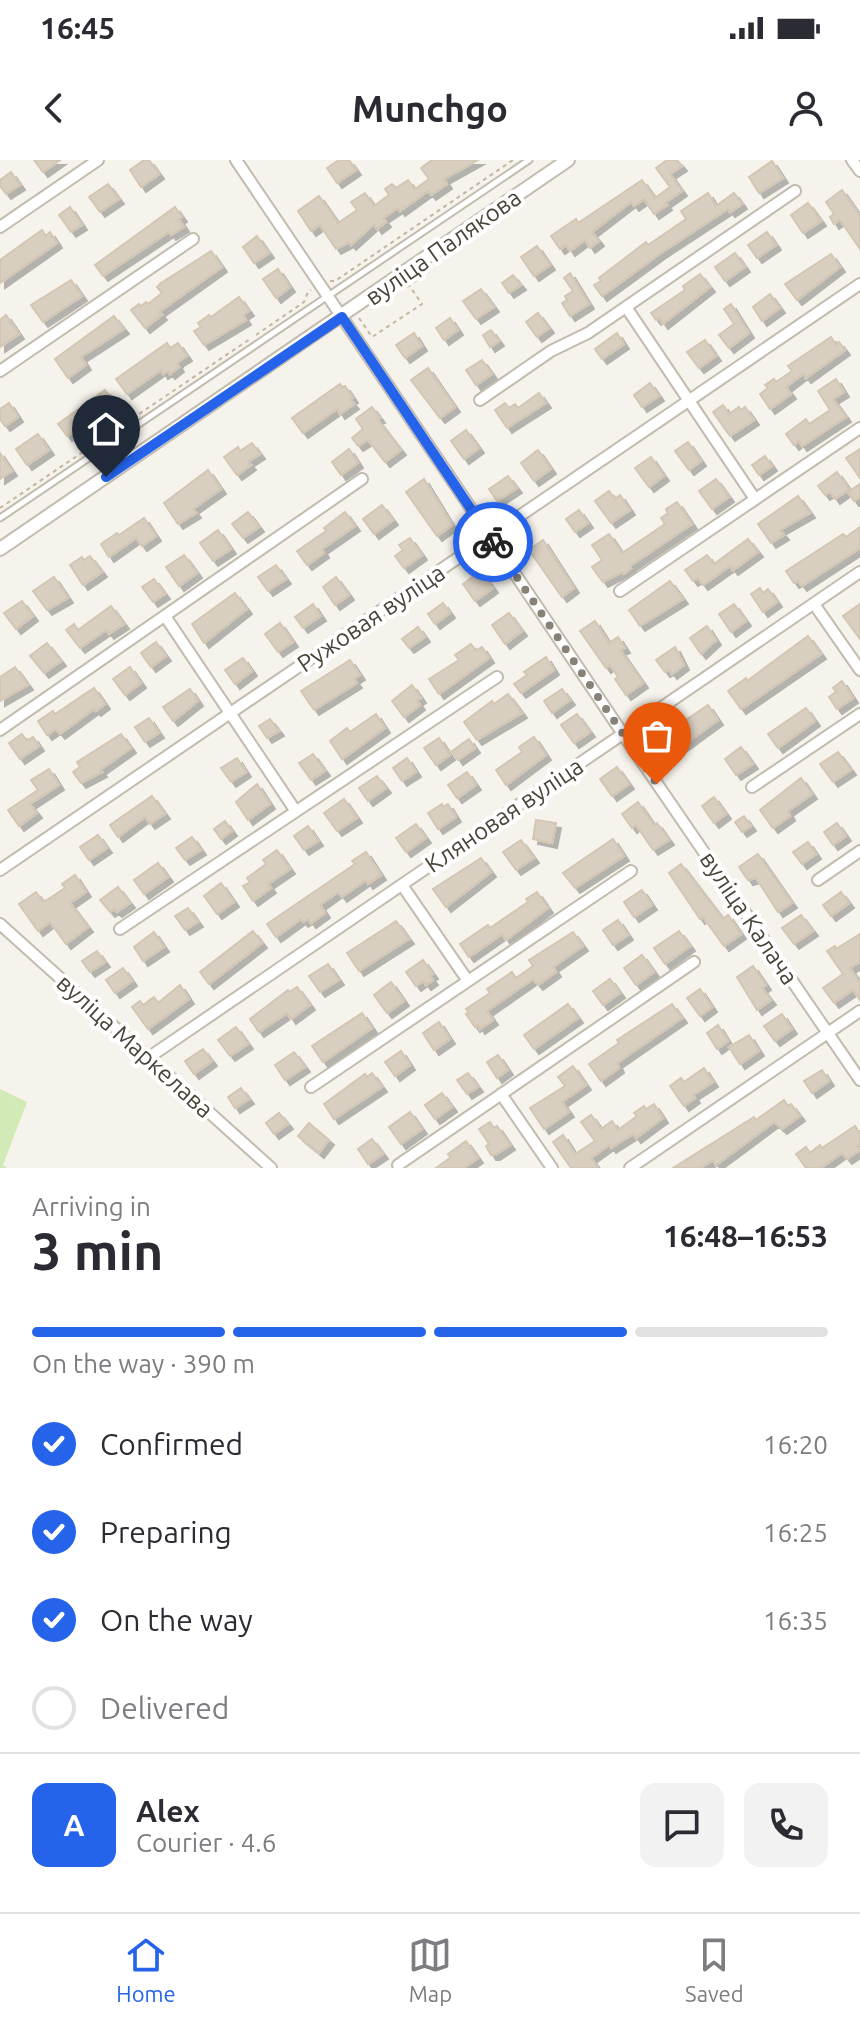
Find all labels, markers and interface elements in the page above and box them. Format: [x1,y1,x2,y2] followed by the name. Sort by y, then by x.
[40,11,115,45] text: 16:45
[32,86,76,130] icon: back
[784,86,828,130] icon: person
[352,88,508,129] text: Munchgo
[360,183,526,311] street label: вуліца Палякова
[72,395,140,477] pin
[84,407,128,451] icon: home
[453,502,533,582] courier
[471,520,515,564] icon: bike
[292,559,450,677] street label: Ружовая вуліца
[623,702,691,784] pin
[635,714,679,758] icon: bag
[420,752,588,878] street label: Кляновая вуліца
[695,846,803,990] street label: вуліца Калача
[51,969,219,1123] street label: вуліца Маркелава
[32,1192,151,1221] text: Arriving in
[663,1219,828,1253] text: 16:48–16:53
[32,1222,163,1280] text: 3 min
[32,1349,255,1378] text: On the way · 390 m
[32,1422,76,1466] icon: check
[100,1427,243,1461] text: Confirmed
[763,1430,828,1459] text: 16:20
[32,1510,76,1554] icon: check
[100,1515,232,1549] text: Preparing
[763,1518,828,1547] text: 16:25
[32,1598,76,1642] icon: check
[100,1603,253,1637] text: On the way
[763,1606,828,1635] text: 16:35
[100,1691,229,1725] text: Delivered
[640,1783,724,1867] button: chat
[744,1783,828,1867] button: phone
[136,1794,200,1828] text: Alex
[63,1808,85,1842] text: A
[136,1828,276,1857] text: Courier · 4.6
[116,1933,176,2006] tab: Home
[408,1933,452,2006] tab: Map
[685,1933,744,2006] tab: Saved

